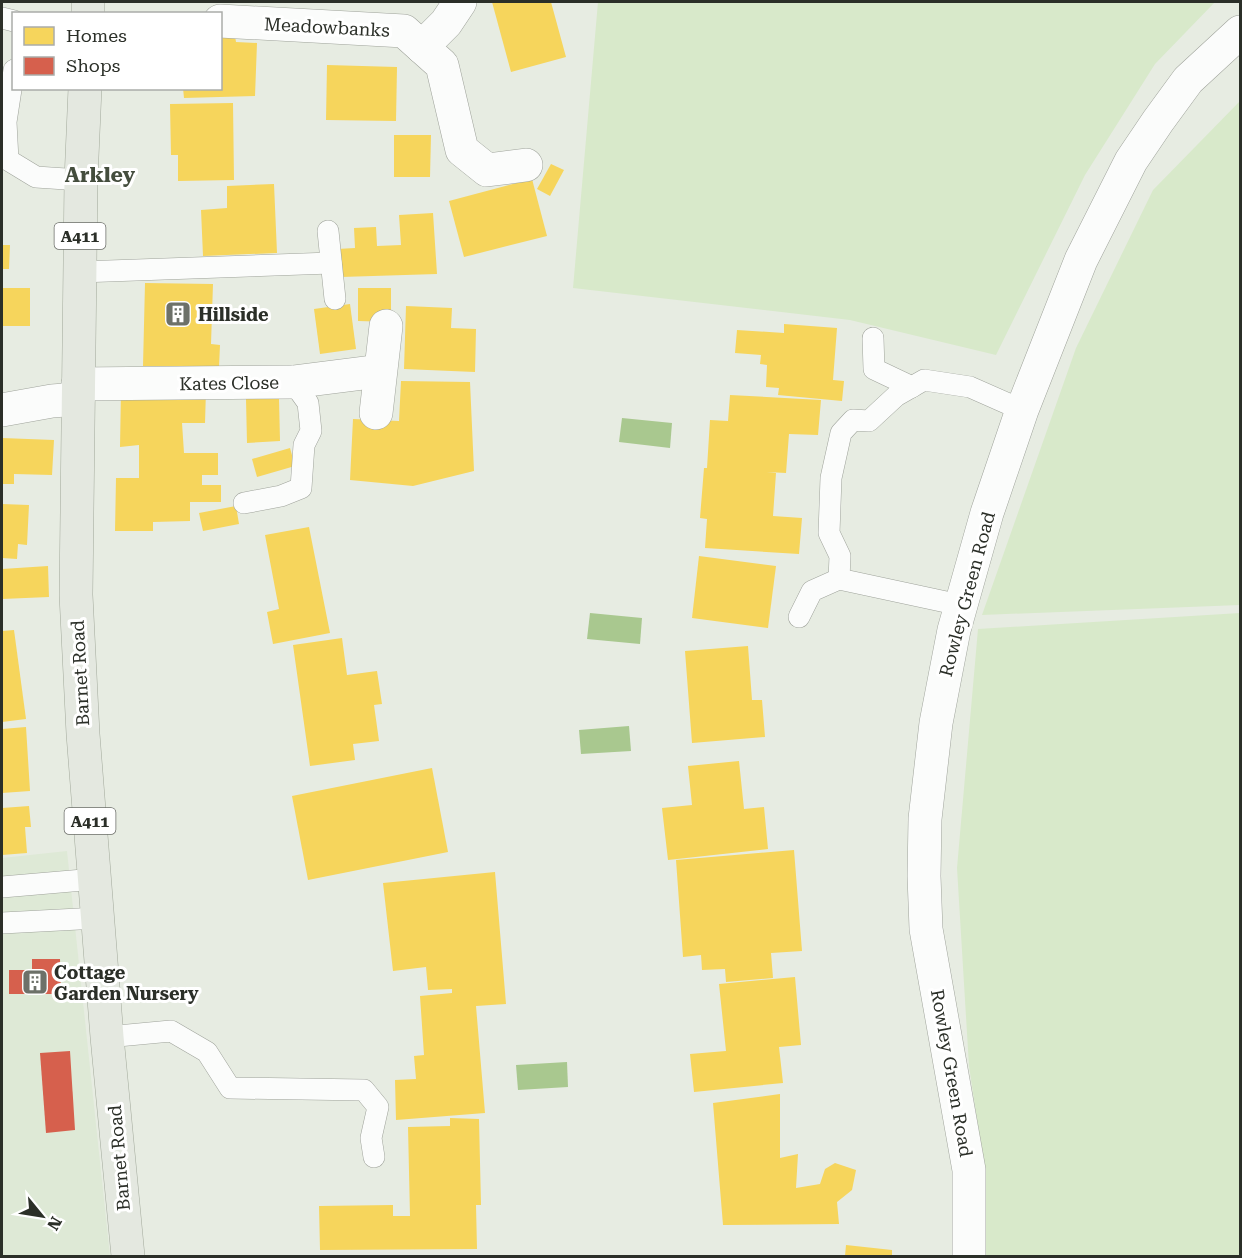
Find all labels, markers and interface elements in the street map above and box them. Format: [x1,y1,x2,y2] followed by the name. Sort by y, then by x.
[12,12,222,90] legend
[264,13,390,41] street label: Meadowbanks
[66,25,127,46] text: Homes
[66,55,120,76] text: Shops
[65,163,136,187] district label: Arkley
[54,223,106,249] road number: A411
[163,299,193,329] building icon: Hillside
[198,304,269,325] place label: Hillside
[179,372,279,394] street label: Kates Close
[935,509,999,679] street label: Rowley Green Road
[67,619,93,727] street label: Barnet Road
[64,808,116,834] road number: A411
[54,962,199,1004] place label: Cottage Garden Nursery
[20,967,50,997] building icon: Cottage Garden Nursery
[927,988,977,1159] street label: Rowley Green Road
[104,1104,134,1212] street label: Barnet Road
[12,1186,72,1246] north arrow
[43,1213,66,1233] text: N

